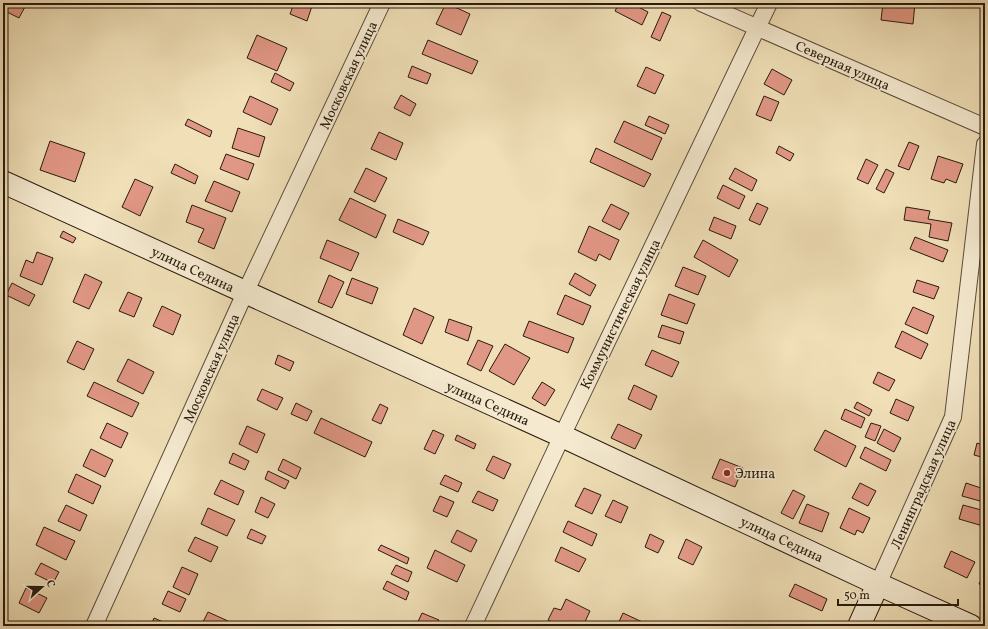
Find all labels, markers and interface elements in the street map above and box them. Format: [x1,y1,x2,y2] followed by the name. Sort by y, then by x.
[316,18,383,133] street label: Московская улица
[792,37,893,96] street label: Северная улица
[577,236,666,393] street label: Коммунистическая улица
[148,243,237,298] street label: улица Седина
[180,311,245,426] street label: Московская улица
[443,377,532,431] street label: улица Седина
[887,417,962,552] street label: Ленинградская улица
[735,465,775,484] place label: Элина
[722,468,732,478] marker: Элина
[737,513,826,568] street label: улица Седина
[22,567,62,607] north arrow
[42,578,58,590] text: С
[838,581,958,607] scale bar
[844,588,870,604] text: 50 m

